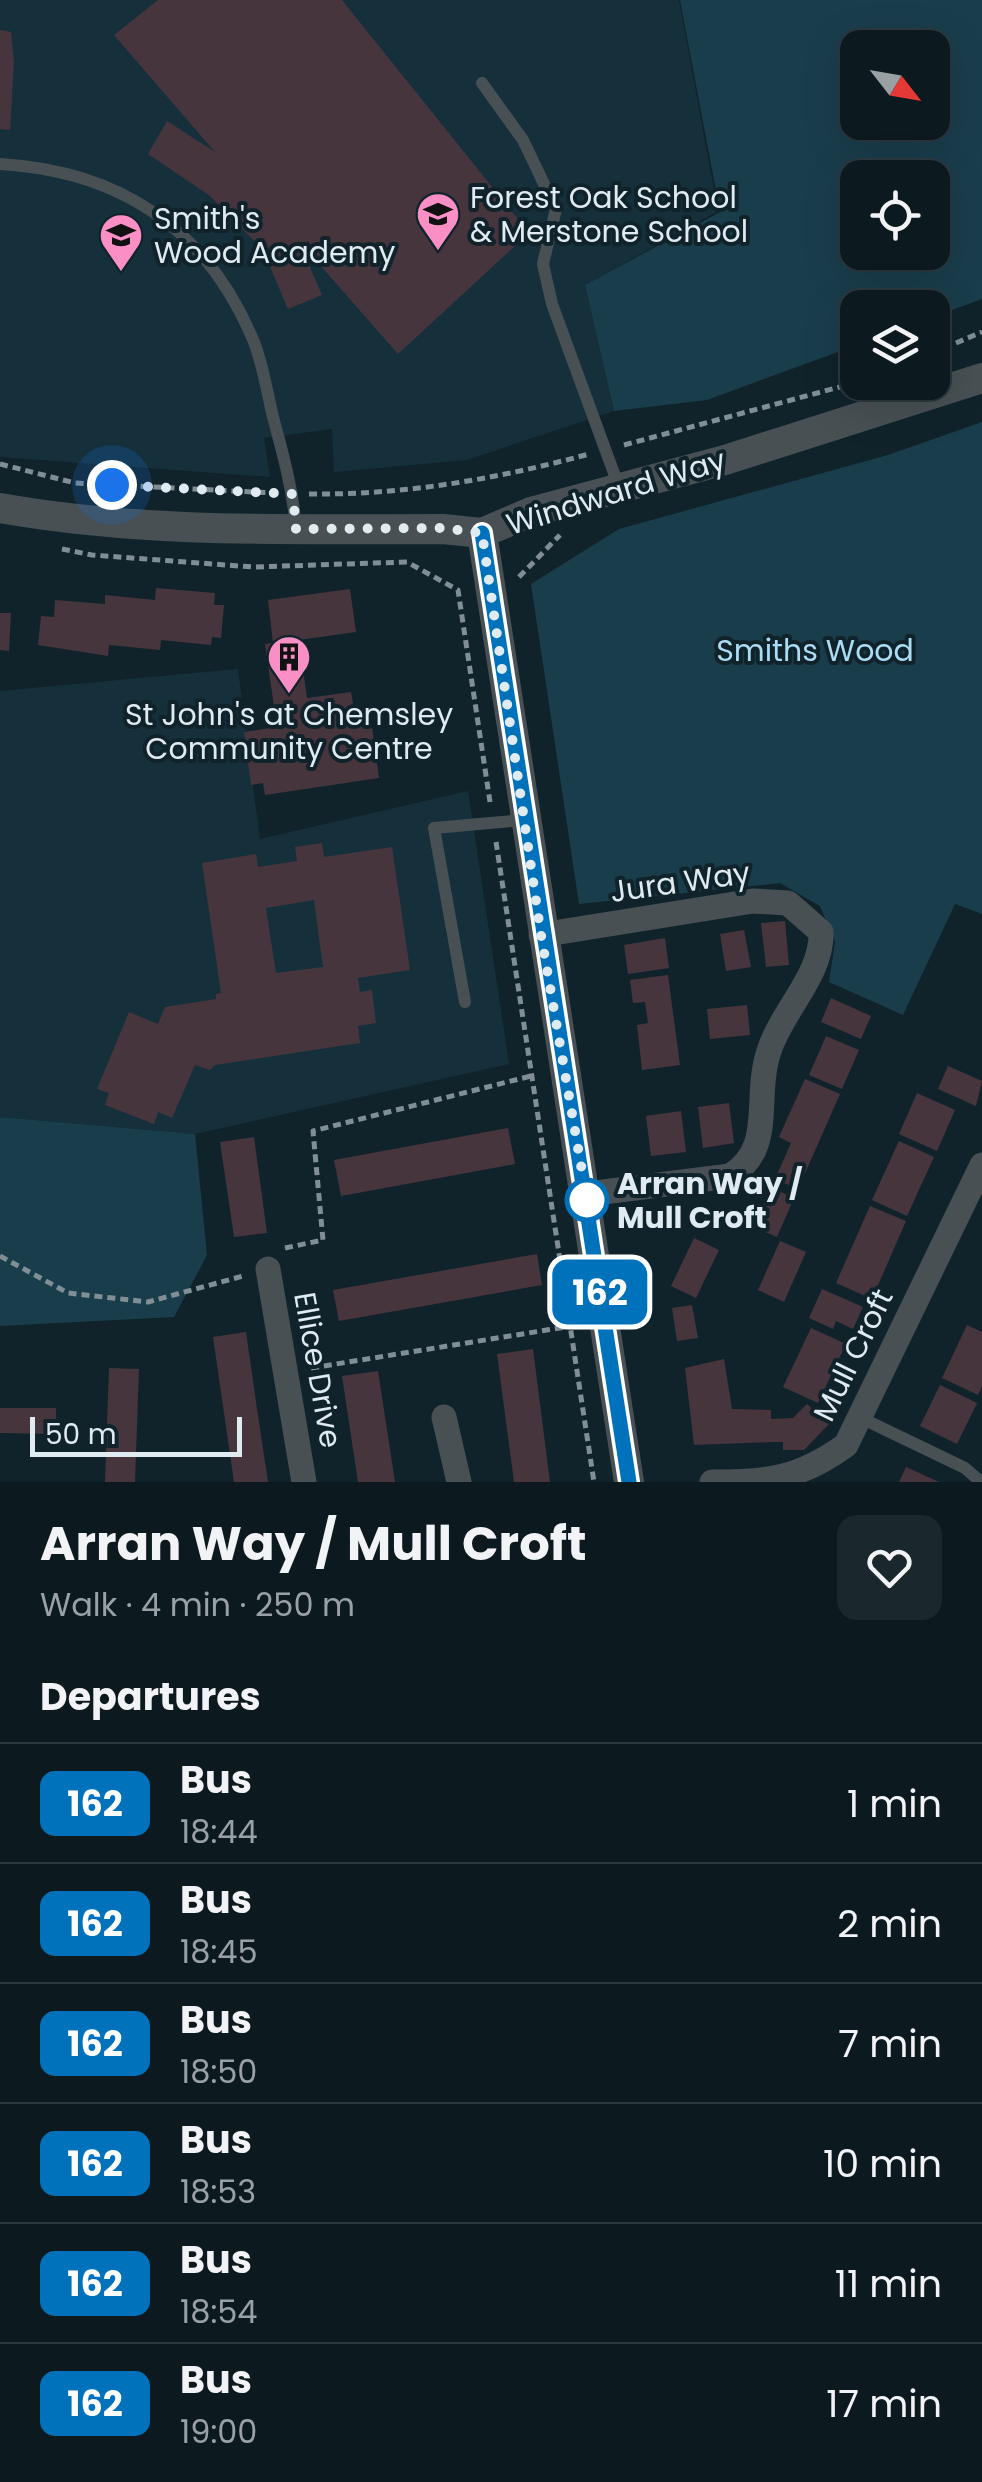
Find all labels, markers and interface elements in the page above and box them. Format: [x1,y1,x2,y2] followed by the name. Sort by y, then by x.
[840,30,950,140] north arrow
[840,30,950,400] map controls
[840,160,950,270] button: locate
[470,176,748,253] place label: Forest Oak School & Merstone School
[415,191,461,252] school or university icon: Forest Oak School & Merstone School
[154,197,395,274] place label: Smith's Wood Academy
[98,212,144,273] school or university icon: Smith's Wood Academy
[840,290,950,400] button: layers
[501,438,731,546] street label: Windward Way
[87,460,137,510] your location
[716,629,914,672] park label: Smiths Wood
[266,634,312,695] building icon: St John's at Chemsley Community Centre
[125,693,453,770] place label: St John's at Chemsley Community Centre
[607,851,753,913] street label: Jura Way
[617,1162,803,1239] place label: Arran Way / Mull Croft
[566,1179,608,1221] marker: Arran Way / Mull Croft
[542,1260,658,1324] line badge: 162
[572,1268,628,1317] text: 162
[803,1282,903,1428] street label: Mull Croft
[283,1289,353,1451] street label: Ellice Drive
[30,1412,242,1456] scale bar
[45,1415,116,1454] text: 50 m
[40,1510,586,1577] text: Arran Way / Mull Croft
[837,1515,942,1620] button: heart
[40,1582,355,1627] text: Walk · 4 min · 250 m
[40,1670,261,1723] text: Departures
[180,1753,252,1806] text: Bus
[847,1777,942,1830] text: 1 min
[67,1779,123,1828] text: 162
[180,1809,258,1854] text: 18:44
[180,1873,252,1926] text: Bus
[837,1897,942,1950] text: 2 min
[67,1899,123,1948] text: 162
[180,1929,257,1974] text: 18:45
[180,1993,252,2046] text: Bus
[838,2017,942,2070] text: 7 min
[67,2019,123,2068] text: 162
[180,2049,257,2094] text: 18:50
[180,2113,252,2166] text: Bus
[823,2137,942,2190] text: 10 min
[67,2139,123,2188] text: 162
[180,2169,256,2214] text: 18:53
[180,2233,252,2286] text: Bus
[835,2257,942,2310] text: 11 min
[67,2259,123,2308] text: 162
[180,2289,257,2334] text: 18:54
[180,2353,252,2406] text: Bus
[826,2377,942,2430] text: 17 min
[67,2379,123,2428] text: 162
[180,2409,257,2454] text: 19:00

